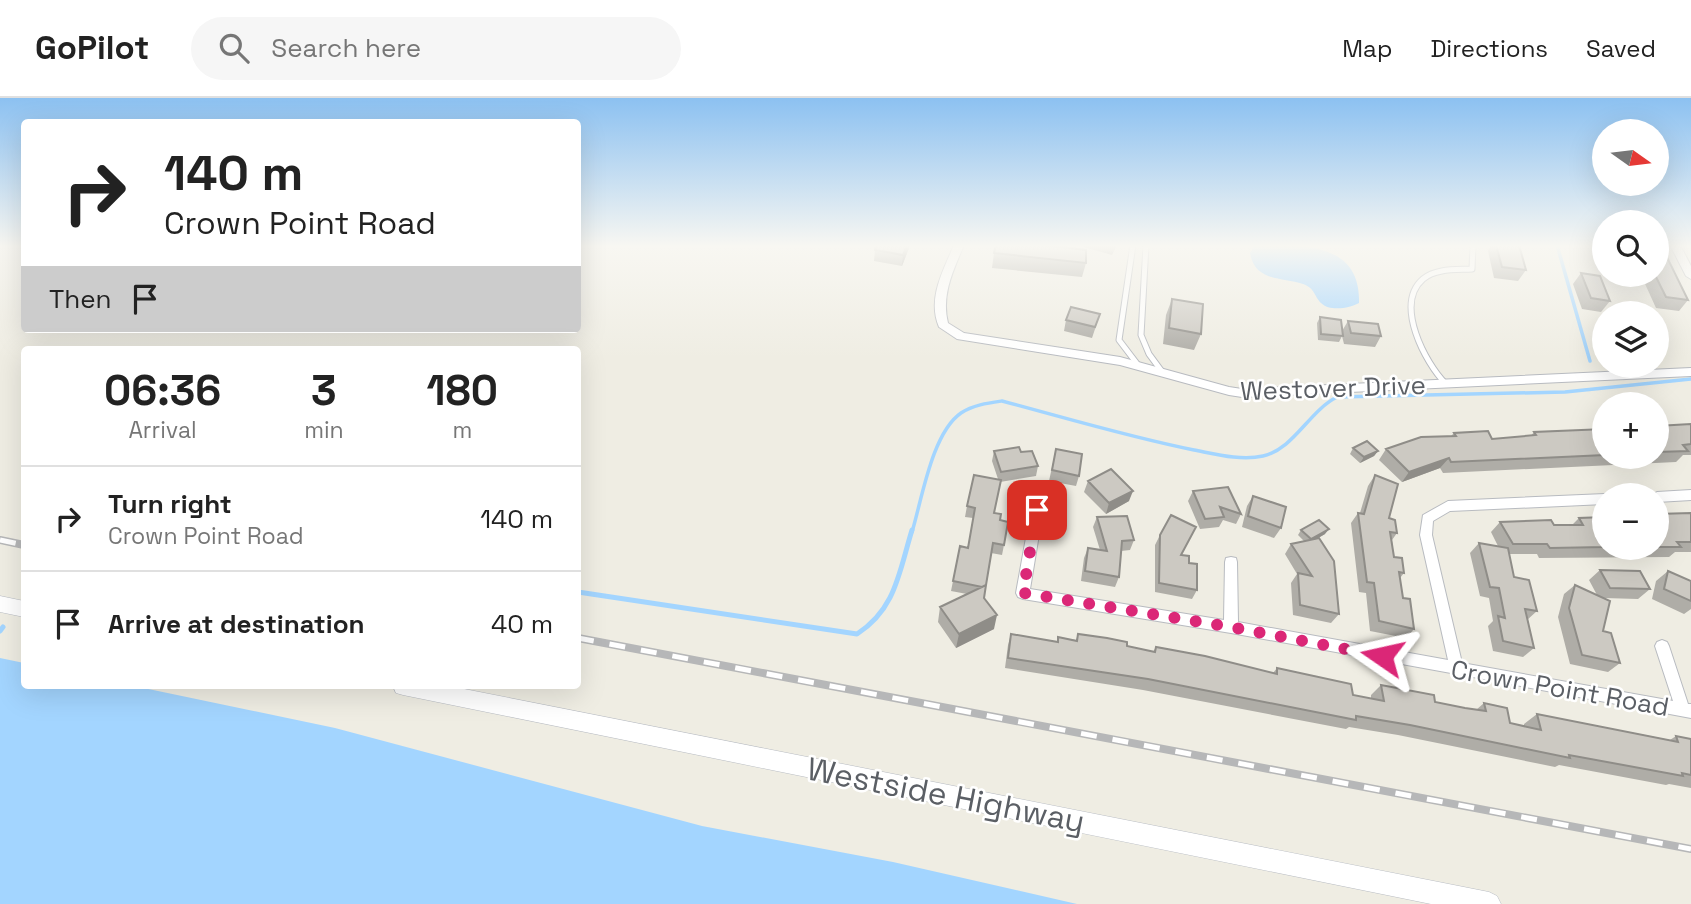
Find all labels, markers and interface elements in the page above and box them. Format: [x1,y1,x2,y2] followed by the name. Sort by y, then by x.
[191,17,681,80] search box
[35,27,149,69] text: GoPilot
[215,29,253,67] icon: search
[271,31,421,65] text: Search here
[1342,33,1392,64] text: Map
[1430,33,1548,64] text: Directions
[1586,33,1656,64] text: Saved
[1592,119,1670,196] north arrow
[1592,119,1669,560] map controls
[164,142,303,204] text: 140 m
[49,147,140,238] icon: right
[164,203,436,243] text: Crown Point Road
[1592,210,1669,287] button: search
[126,280,164,318] icon: arrive
[49,282,112,316] text: Then
[1592,301,1669,378] button: layers
[104,364,221,417] text: 06:36
[311,364,337,417] text: 3
[427,364,498,417] text: 180
[1240,368,1426,408] street label: Westover Drive
[1592,392,1669,469] button: +
[128,415,197,445] text: Arrival
[304,415,344,445] text: min
[452,415,472,445] text: m
[1007,480,1067,540] pin
[1592,483,1669,560] button: −
[108,487,232,521] text: Turn right
[1018,491,1056,529] icon: arrive
[49,500,87,538] icon: right
[480,502,553,536] text: 140 m
[108,521,303,551] text: Crown Point Road
[49,605,87,643] icon: arrive
[108,607,365,641] text: Arrive at destination
[491,607,553,641] text: 40 m
[1345,619,1419,693] position arrow
[1448,652,1672,724] street label: Crown Point Road
[804,748,1088,842] street label: Westside Highway

